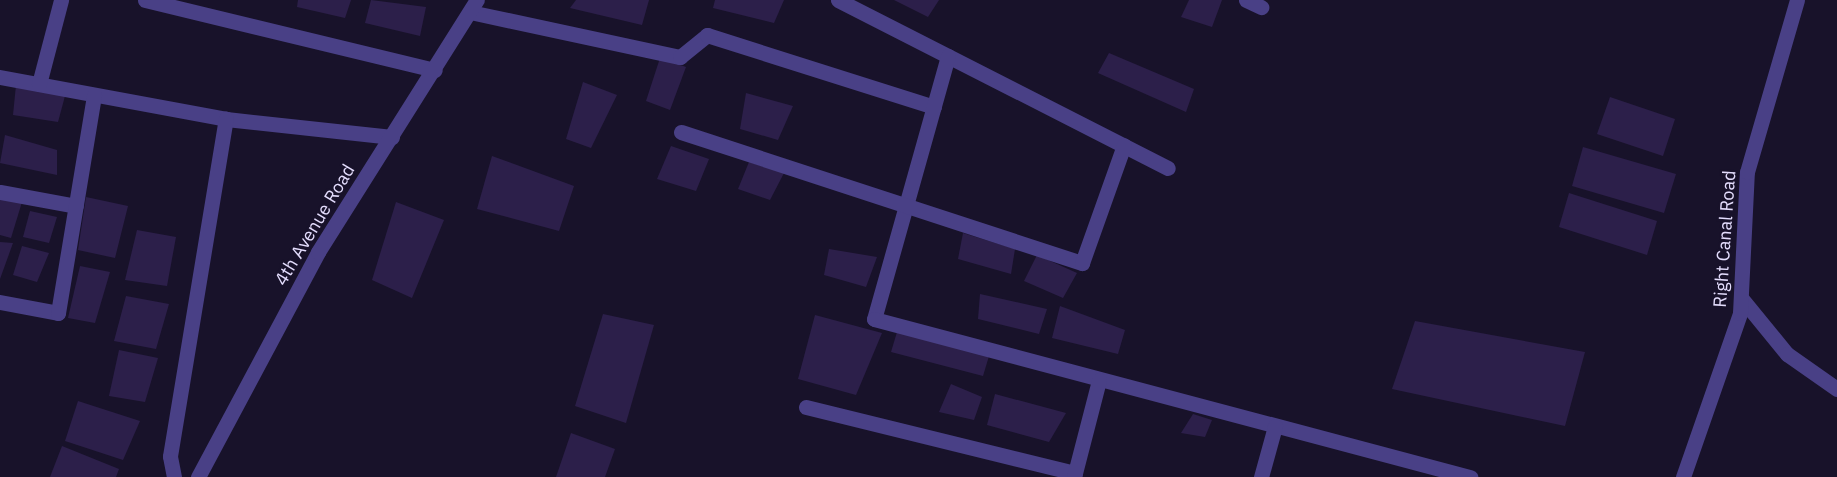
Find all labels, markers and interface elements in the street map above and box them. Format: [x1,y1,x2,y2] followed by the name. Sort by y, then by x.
[270,161,360,289] street label: 4th Avenue Road
[1709,170,1741,308] street label: Right Canal Road

